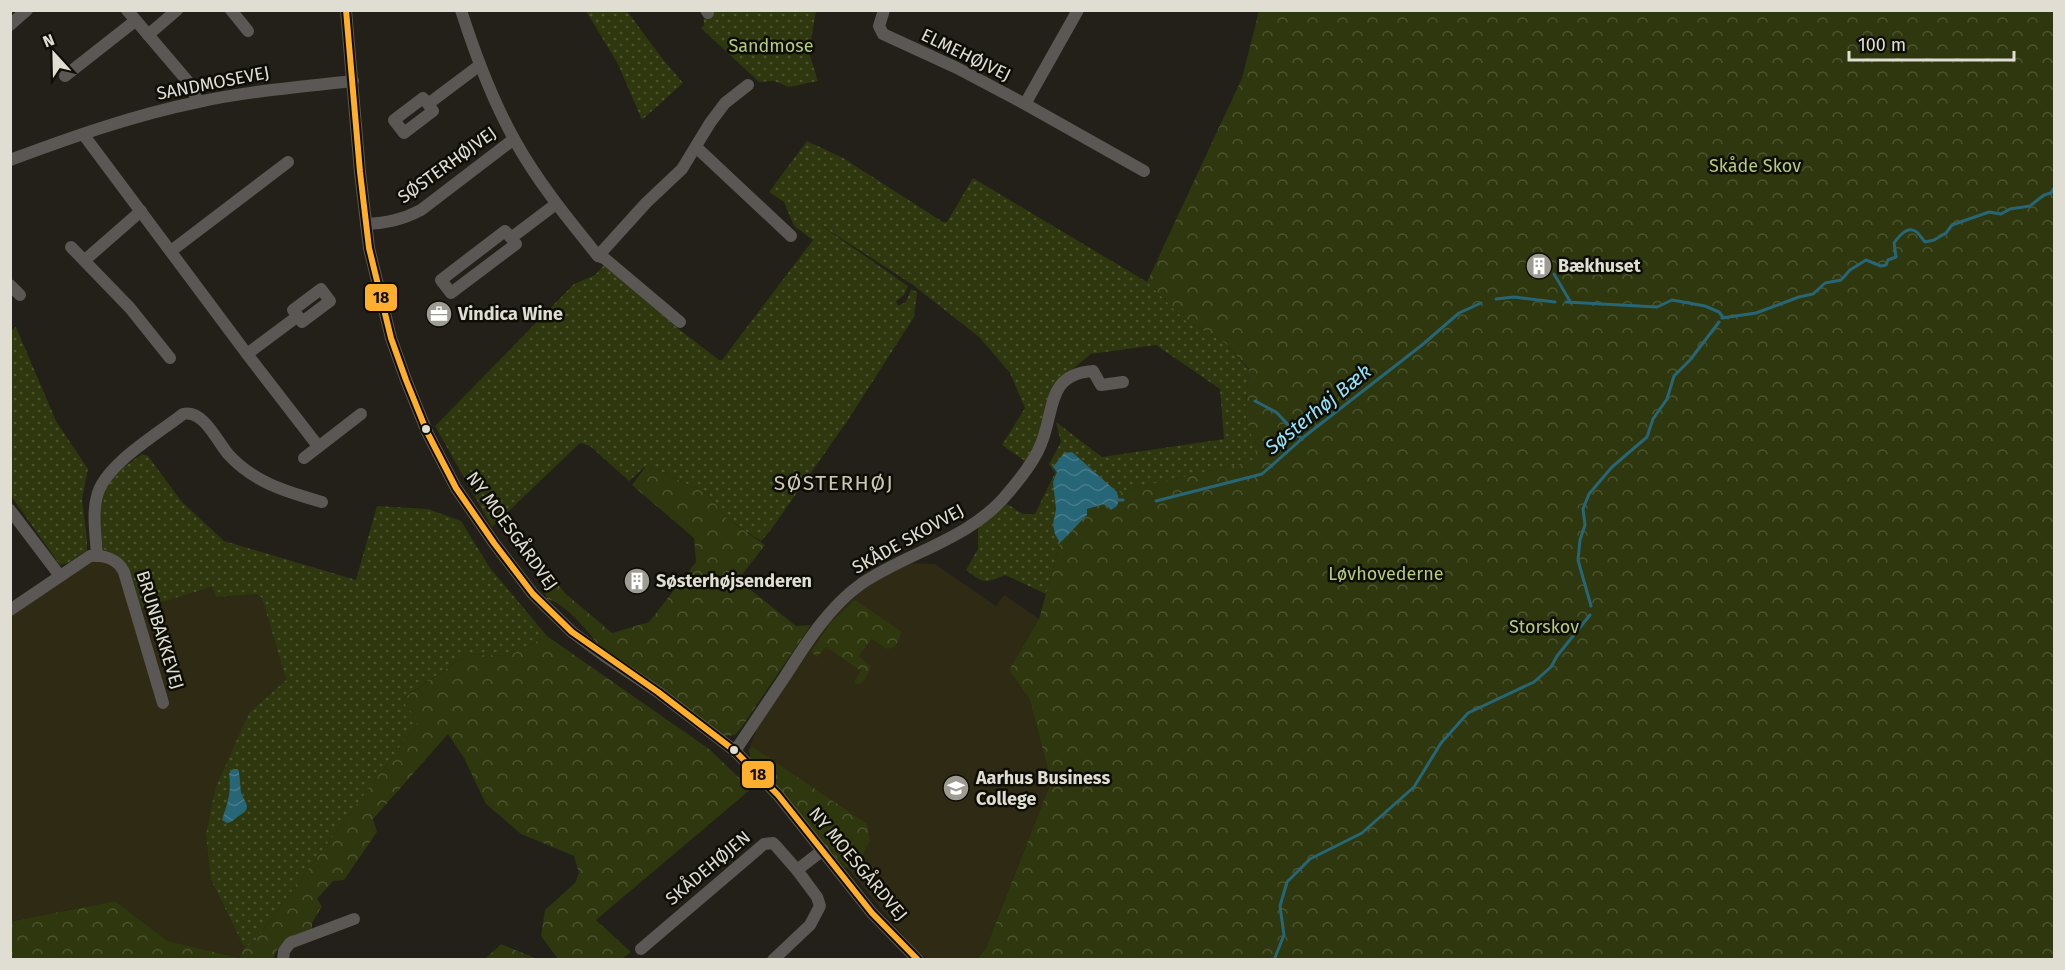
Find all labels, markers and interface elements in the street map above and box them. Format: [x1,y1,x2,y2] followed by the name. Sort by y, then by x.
[24,24,84,84] north arrow
[918,24,1014,86] street label: ELMEHØJVEJ
[1849,24,2014,62] scale bar
[40,30,57,51] text: N
[1858,34,1906,56] text: 100 m
[728,35,814,57] park label: Sandmose
[155,61,271,105] street label: SANDMOSEVEJ
[393,122,501,208] street label: SØSTERHØJVEJ
[1709,155,1801,177] park label: Skåde Skov
[1524,251,1554,281] building icon: Bækhuset
[1558,255,1642,277] place label: Bækhuset
[364,283,398,312] line badge: 18
[373,288,389,307] text: 18
[424,299,454,329] office icon: Vindica Wine
[457,303,563,325] place label: Vindica Wine
[1259,359,1376,460] water label: Søsterhøj Bæk
[420,423,432,435] unlabelled marker
[461,467,563,595] street label: NY MOESGÅRDVEJ
[774,470,894,496] district label: SØSTERHØJ
[848,498,968,579] street label: SKÅDE SKOVVEJ
[1328,563,1444,585] park label: Løvhovederne
[622,566,652,596] building icon: Søsterhøjsenderen
[132,568,188,692] street label: BRUNBAKKEVEJ
[656,570,812,592] place label: Søsterhøjsenderen
[1509,616,1579,638] park label: Storskov
[728,744,740,756] unlabelled marker
[741,760,775,789] line badge: 18
[750,765,766,784] text: 18
[975,767,1110,810] place label: Aarhus Business College
[941,773,971,803] school or university icon: Aarhus Business College
[804,802,913,925] street label: NY MOESGÅRDVEJ
[660,825,755,910] street label: SKÅDEHØJEN

